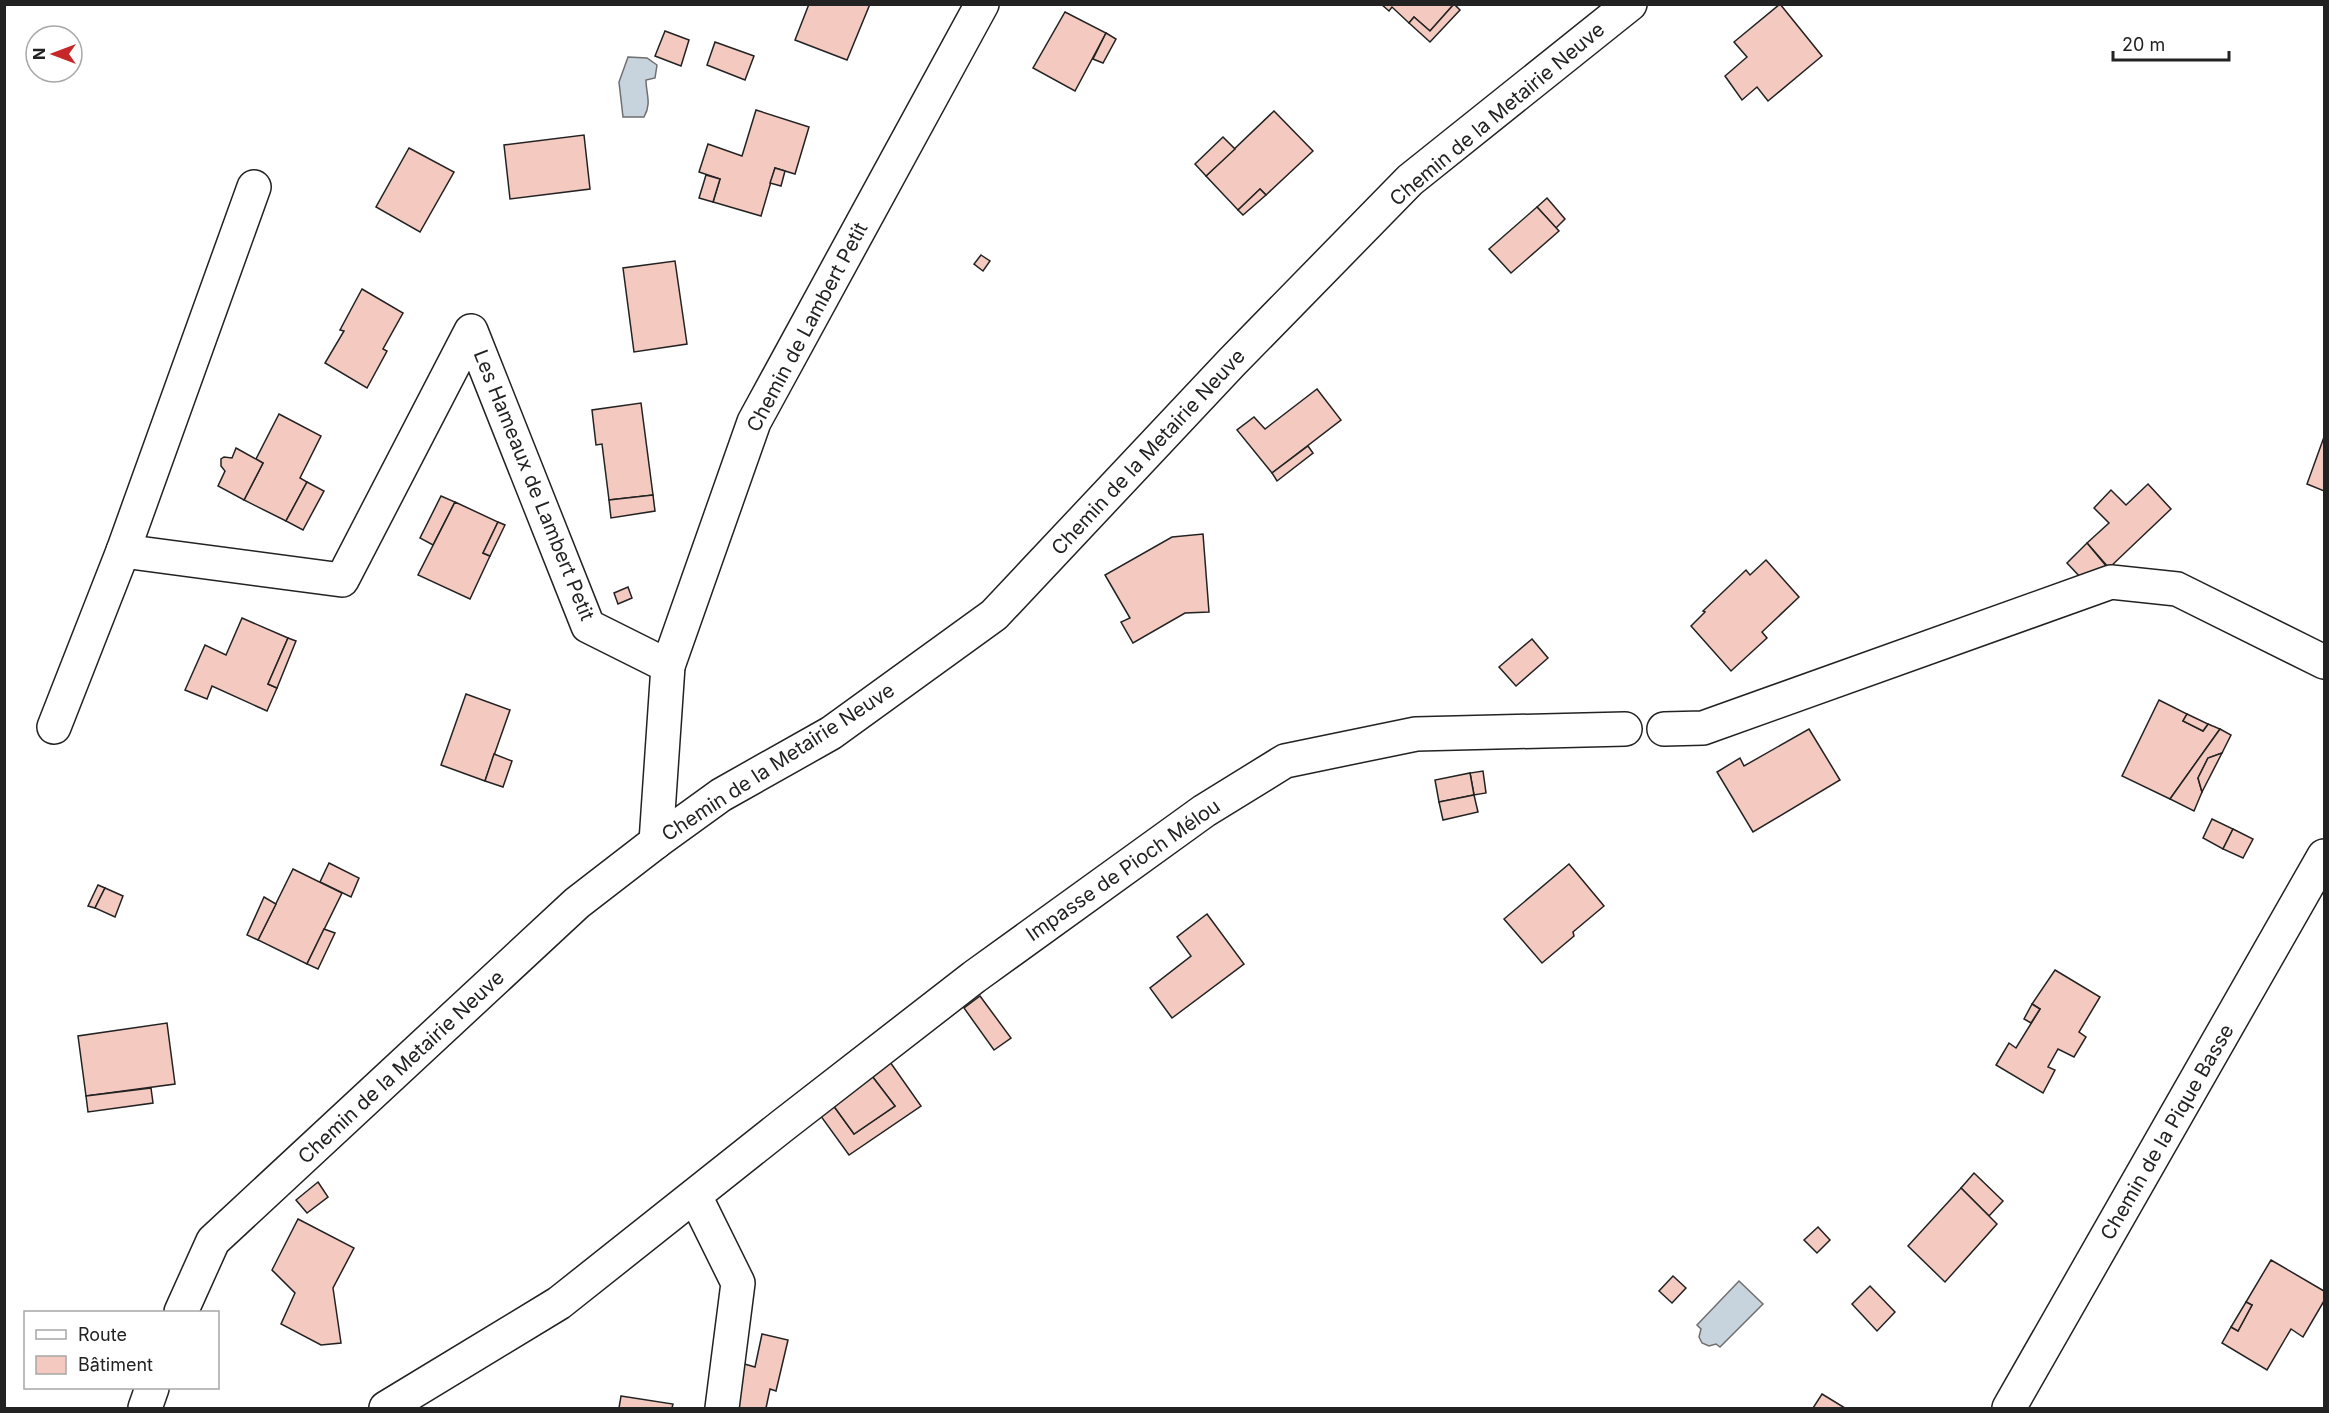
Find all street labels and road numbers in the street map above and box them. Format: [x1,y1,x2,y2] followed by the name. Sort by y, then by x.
[1385,17,1609,211] street label: Chemin de la Metairie Neuve
[742,218,873,436] street label: Chemin de Lambert Petit
[1046,344,1250,560] street label: Chemin de la Metairie Neuve
[469,346,600,624] street label: Les Hameaux de Lambert Petit
[657,678,899,846] street label: Chemin de la Metairie Neuve
[1021,794,1225,946] street label: Impasse de Pioch Mélou
[293,965,509,1169] street label: Chemin de la Metairie Neuve
[2095,1020,2239,1244] street label: Chemin de la Pique Basse

